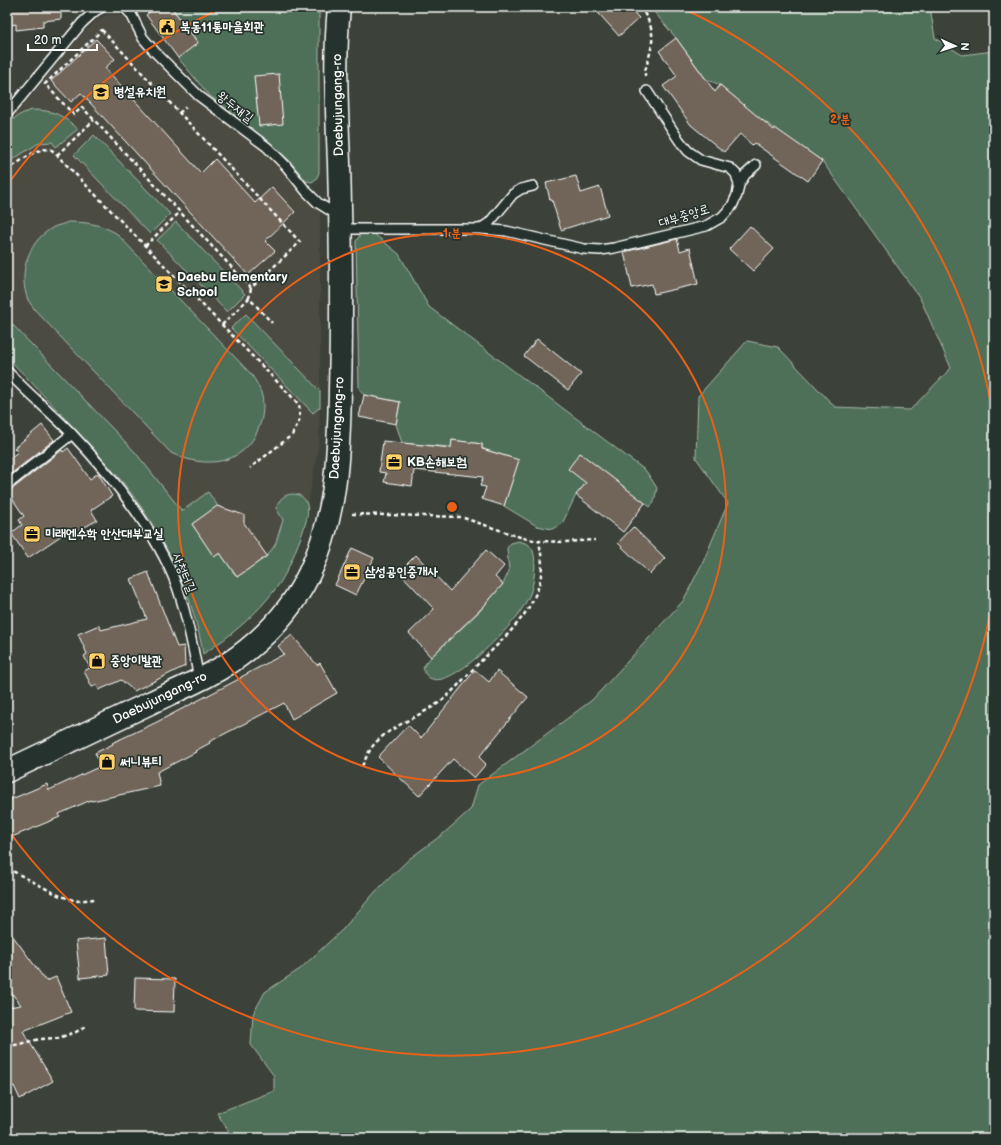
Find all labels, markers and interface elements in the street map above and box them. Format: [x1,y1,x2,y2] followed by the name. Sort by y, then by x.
[157,17,177,37] public building icon: 북동11통마을회관
[180,19,265,35] place label: 북동11통마을회관
[28,26,97,52] scale bar
[935,26,975,66] north arrow
[34,33,61,48] text: 20 m
[958,42,971,51] text: N
[329,53,347,157] street label: Daebujungang-ro
[91,82,111,102] school or university icon: 병설유치원
[114,84,166,100] place label: 병설유치원
[213,88,257,126] street label: 왕두재길
[830,112,850,127] text: 2 분
[657,201,711,231] street label: 대부중앙로
[443,226,461,241] text: 1 분
[177,269,287,300] place label: Daebu Elementary School
[154,274,174,294] school or university icon: Daebu Elementary School
[326,376,348,480] street label: Daebujungang-ro
[384,452,404,472] office icon: KB손해보험
[407,454,467,470] place label: KB손해보험
[445,500,459,514] centre of rings
[22,524,42,544] office icon: 미래엔수학 안산대부교실
[45,526,164,542] place label: 미래엔수학 안산대부교실
[168,550,200,595] street label: 사청터길
[342,562,362,582] office icon: 삼성공인중개사
[364,564,439,580] place label: 삼성공인중개사
[87,651,107,671] shop icon: 중앙이발관
[110,653,163,669] place label: 중앙이발관
[110,668,210,728] street label: Daebujungang-ro
[97,752,117,772] shop icon: 써니뷰티
[119,754,162,770] place label: 써니뷰티

